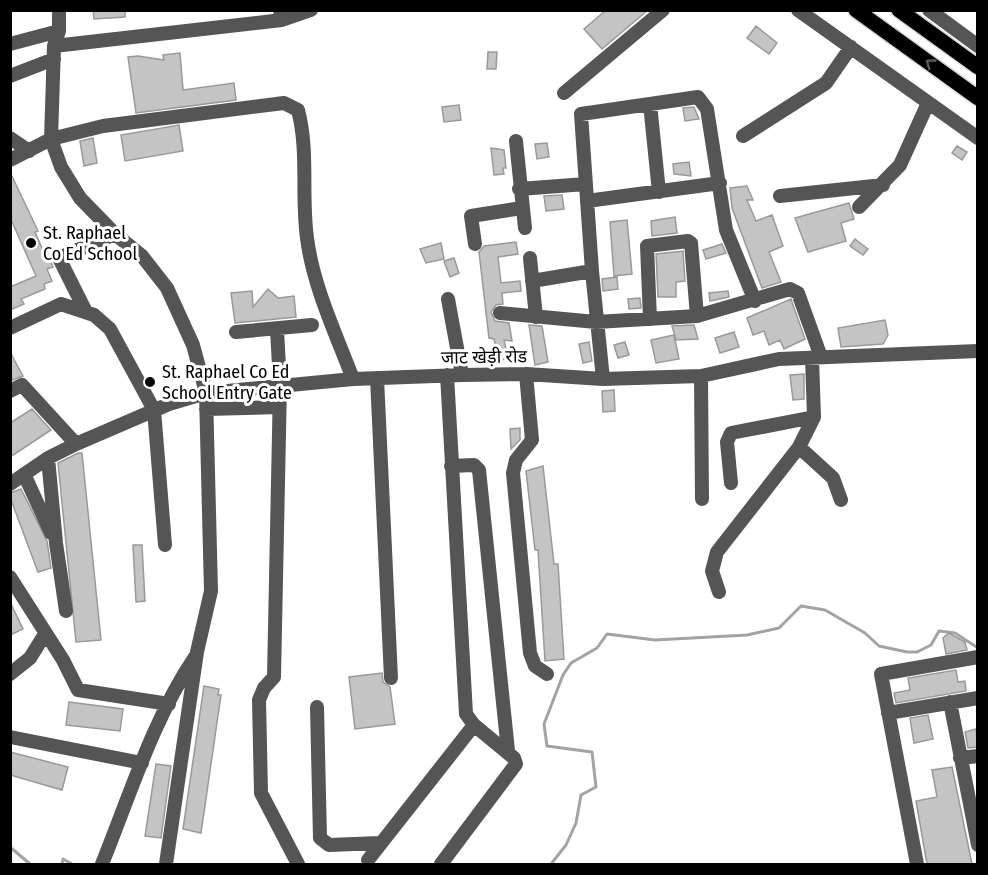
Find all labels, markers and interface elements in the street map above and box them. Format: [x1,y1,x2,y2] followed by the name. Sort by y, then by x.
[926,59,937,70] one-way arrow
[43,222,137,265] place label: St. Raphael Co Ed School
[24,236,38,250] marker: St. Raphael Co Ed School
[441,345,528,369] street label: जाट खेड़ी रोड
[162,361,292,404] place label: St. Raphael Co Ed School Entry Gate
[143,375,157,389] marker: St. Raphael Co Ed School Entry Gate

